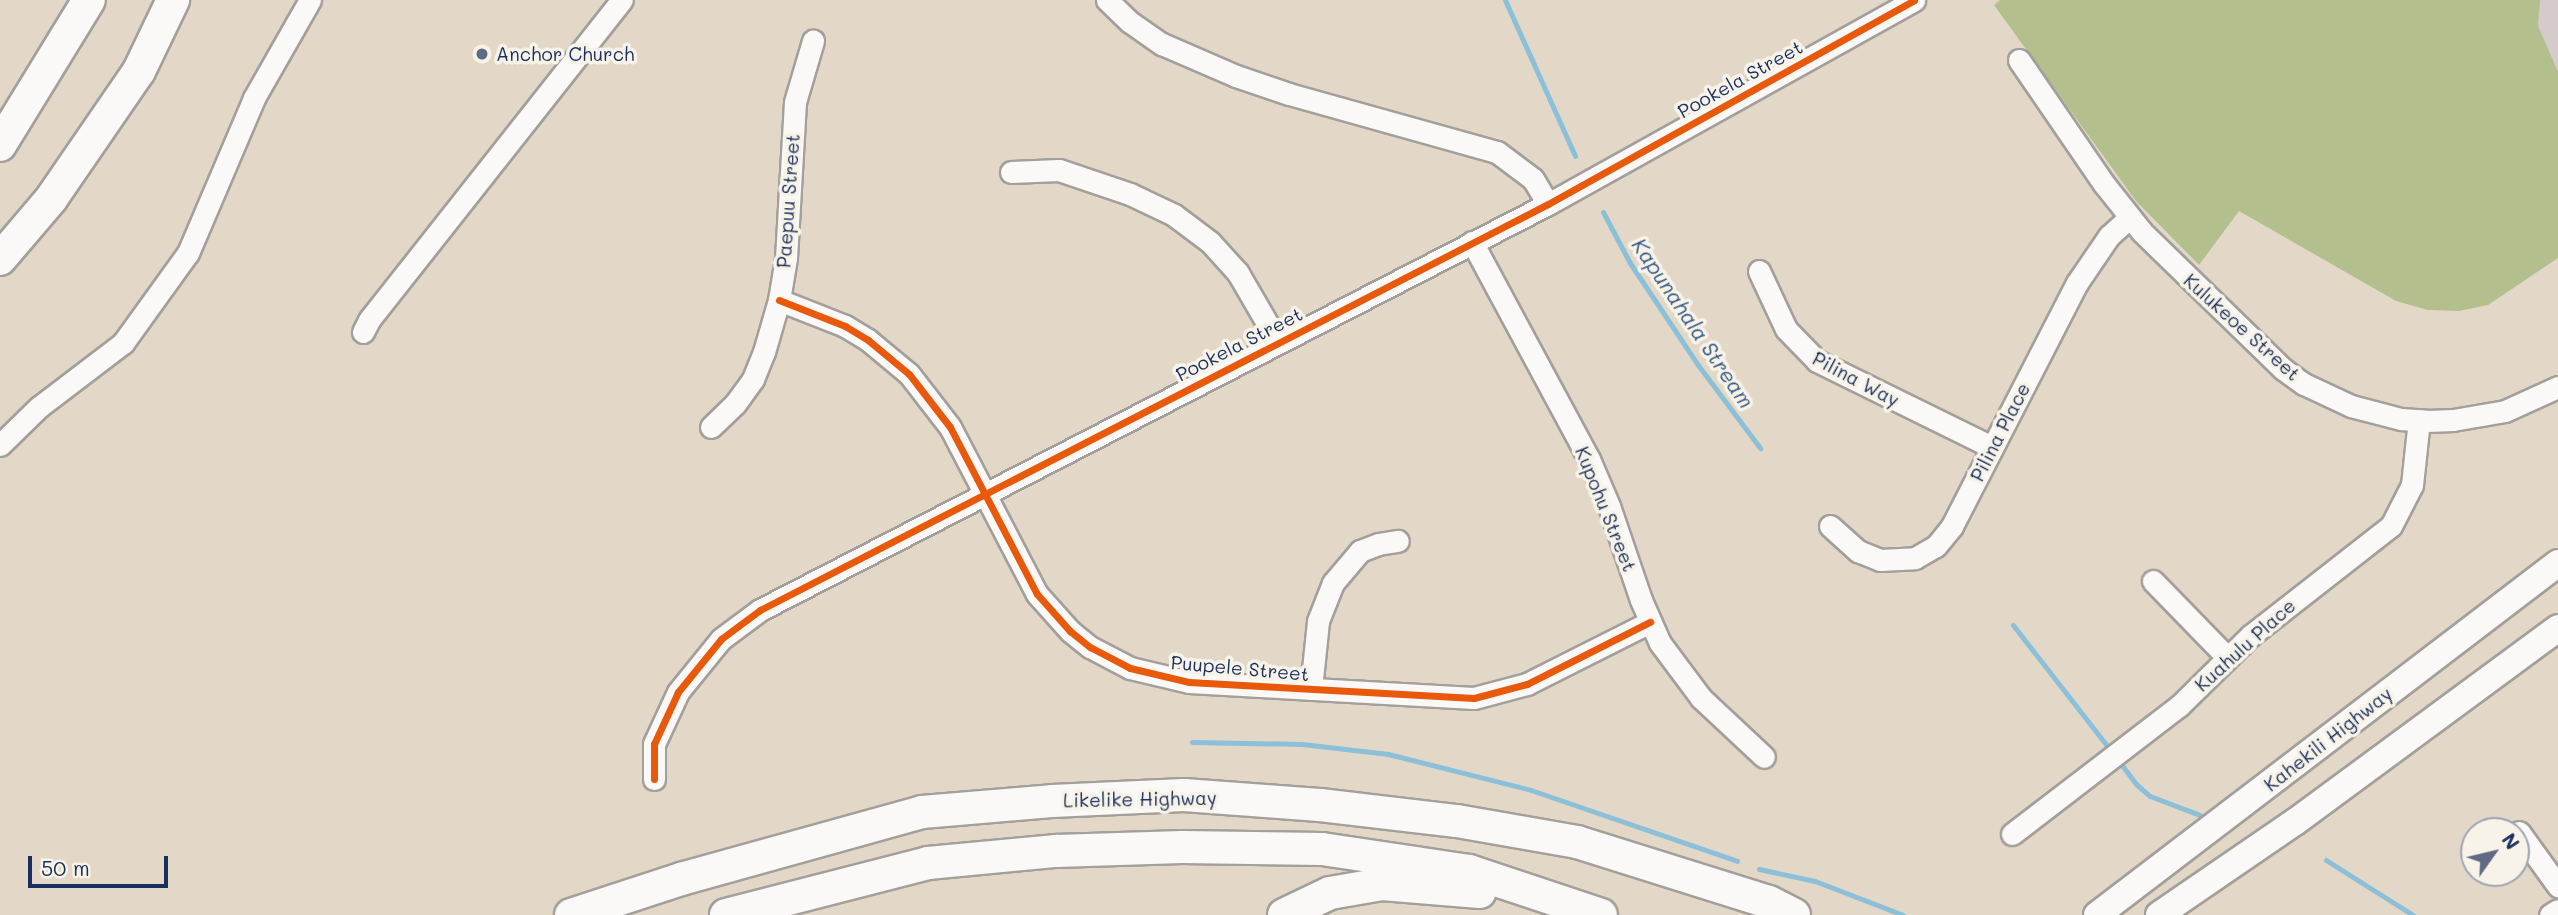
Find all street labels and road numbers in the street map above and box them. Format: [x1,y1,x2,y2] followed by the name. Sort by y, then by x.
[1674,35,1806,123] street label: Pookela Street
[772,133,804,269] street label: Paepuu Street
[2179,269,2305,385] street label: Kulukeoe Street
[1172,302,1306,386] street label: Pookela Street
[1809,347,1903,411] street label: Pilina Way
[1965,379,2035,485] street label: Pilina Place
[1571,443,1641,575] street label: Kupohu Street
[2190,594,2300,696] street label: Kuahulu Place
[1170,651,1310,685] street label: Puupele Street
[2260,682,2396,796] street label: Kahekili Highway
[1063,786,1217,812] street label: Likelike Highway

